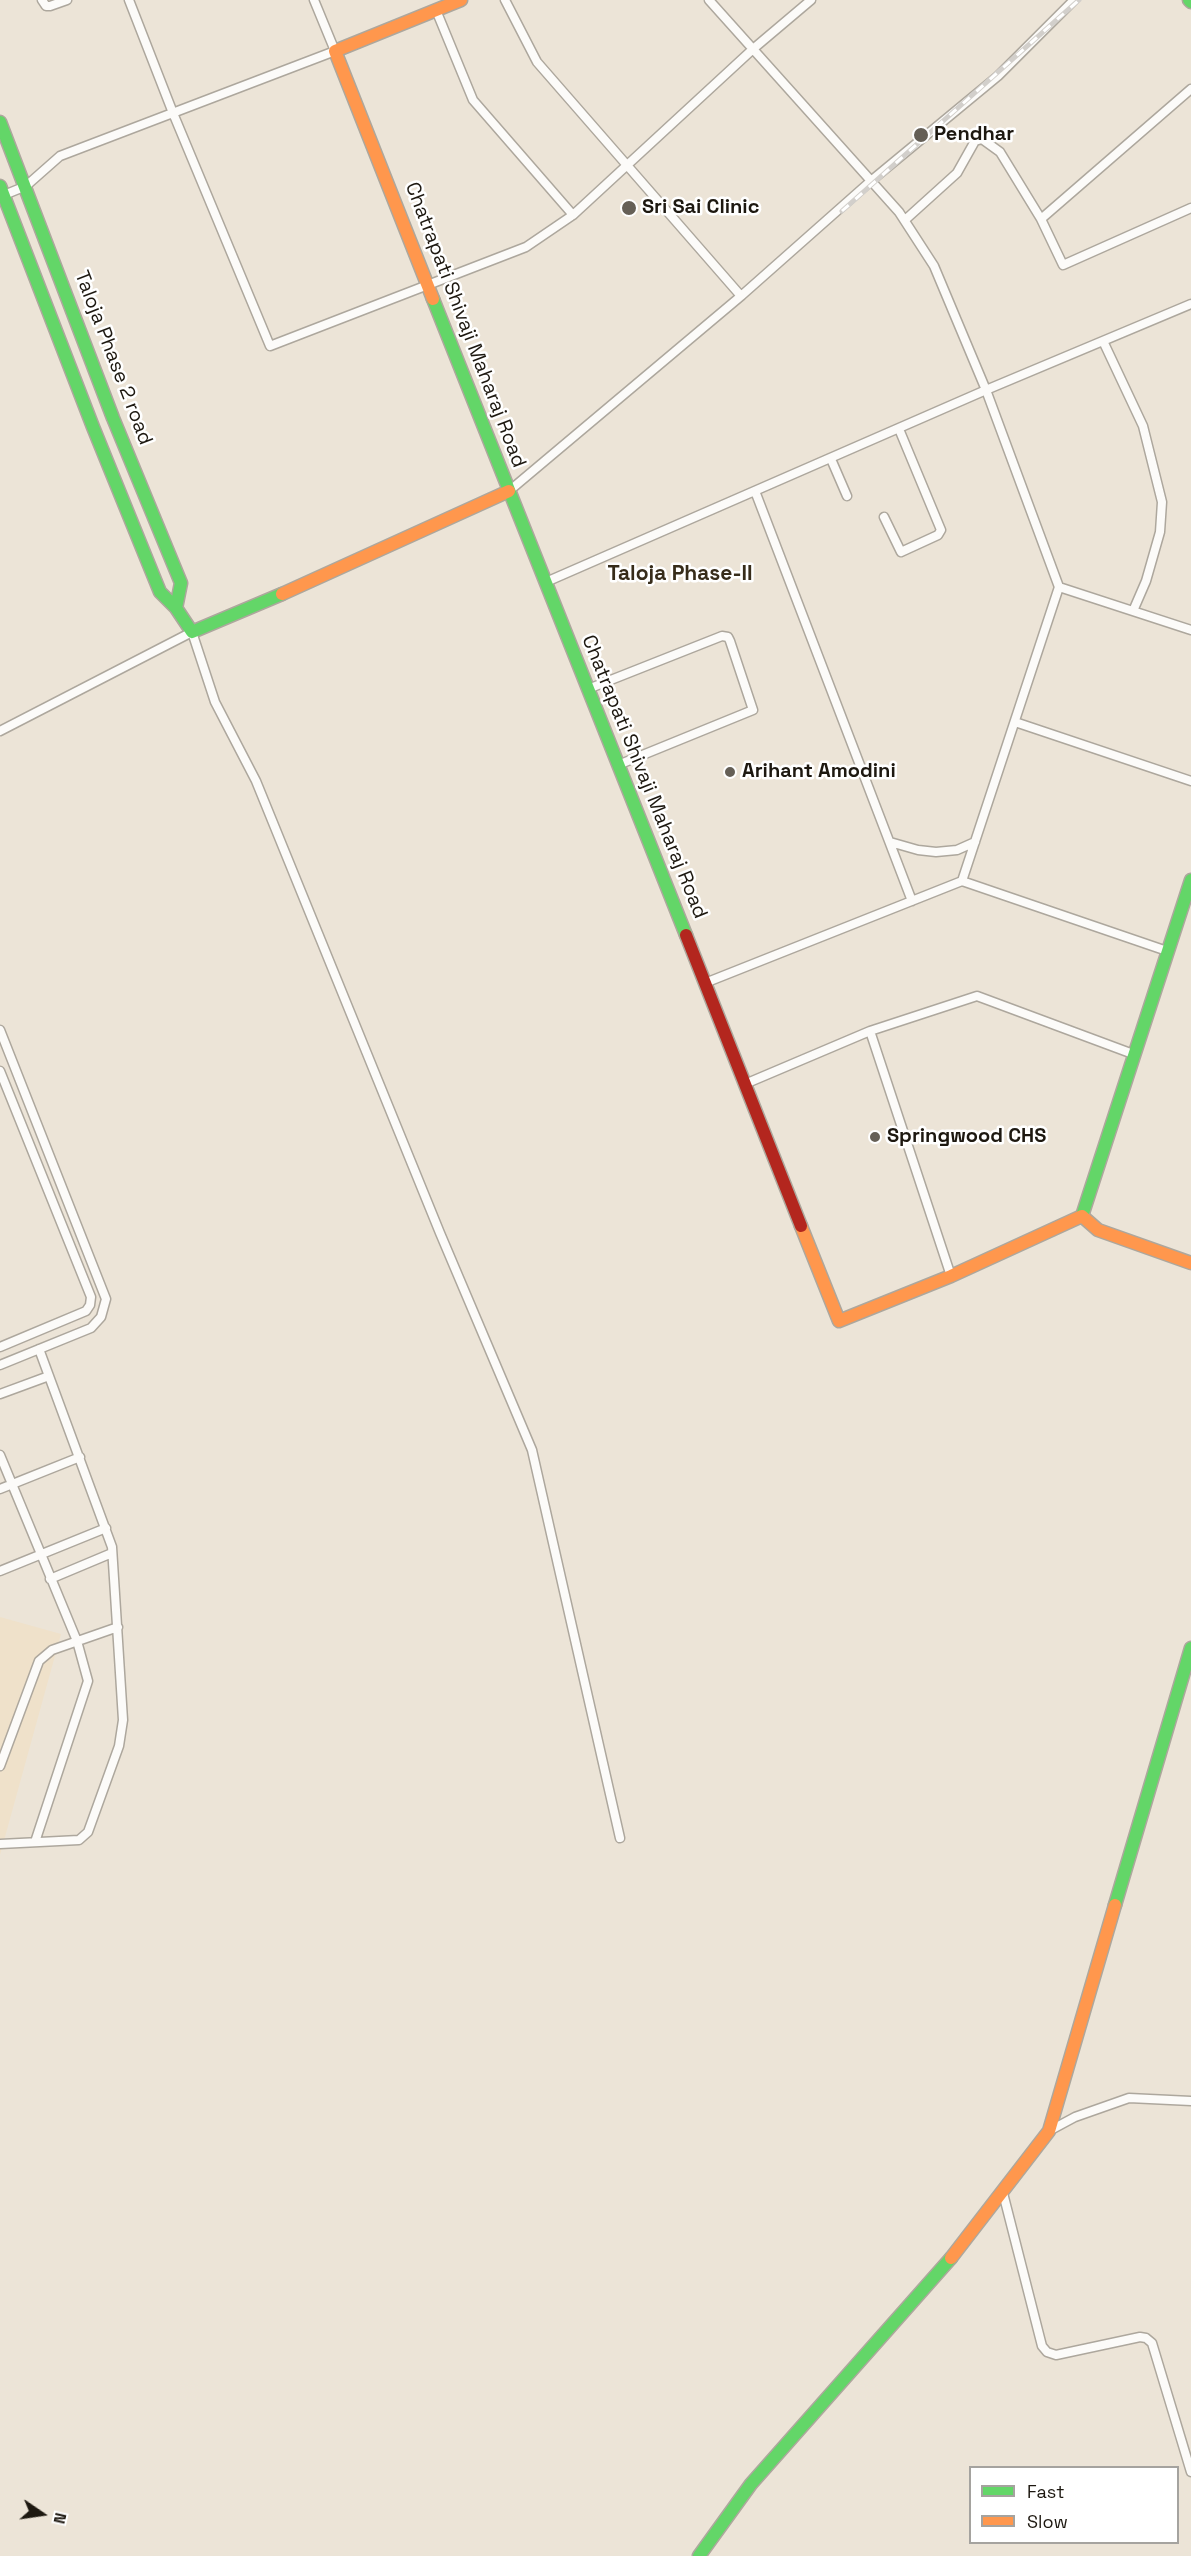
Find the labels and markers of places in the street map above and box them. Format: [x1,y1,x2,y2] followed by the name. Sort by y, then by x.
[934,123,1014,147] place label: Pendhar
[912,126,930,144] marker: Pendhar
[642,196,759,220] place label: Sri Sai Clinic
[620,199,638,217] marker: Sri Sai Clinic
[742,760,896,784] place label: Arihant Amodini
[723,765,737,779] marker: Arihant Amodini
[887,1125,1046,1149] place label: Springwood CHS
[868,1130,882,1144] marker: Springwood CHS

